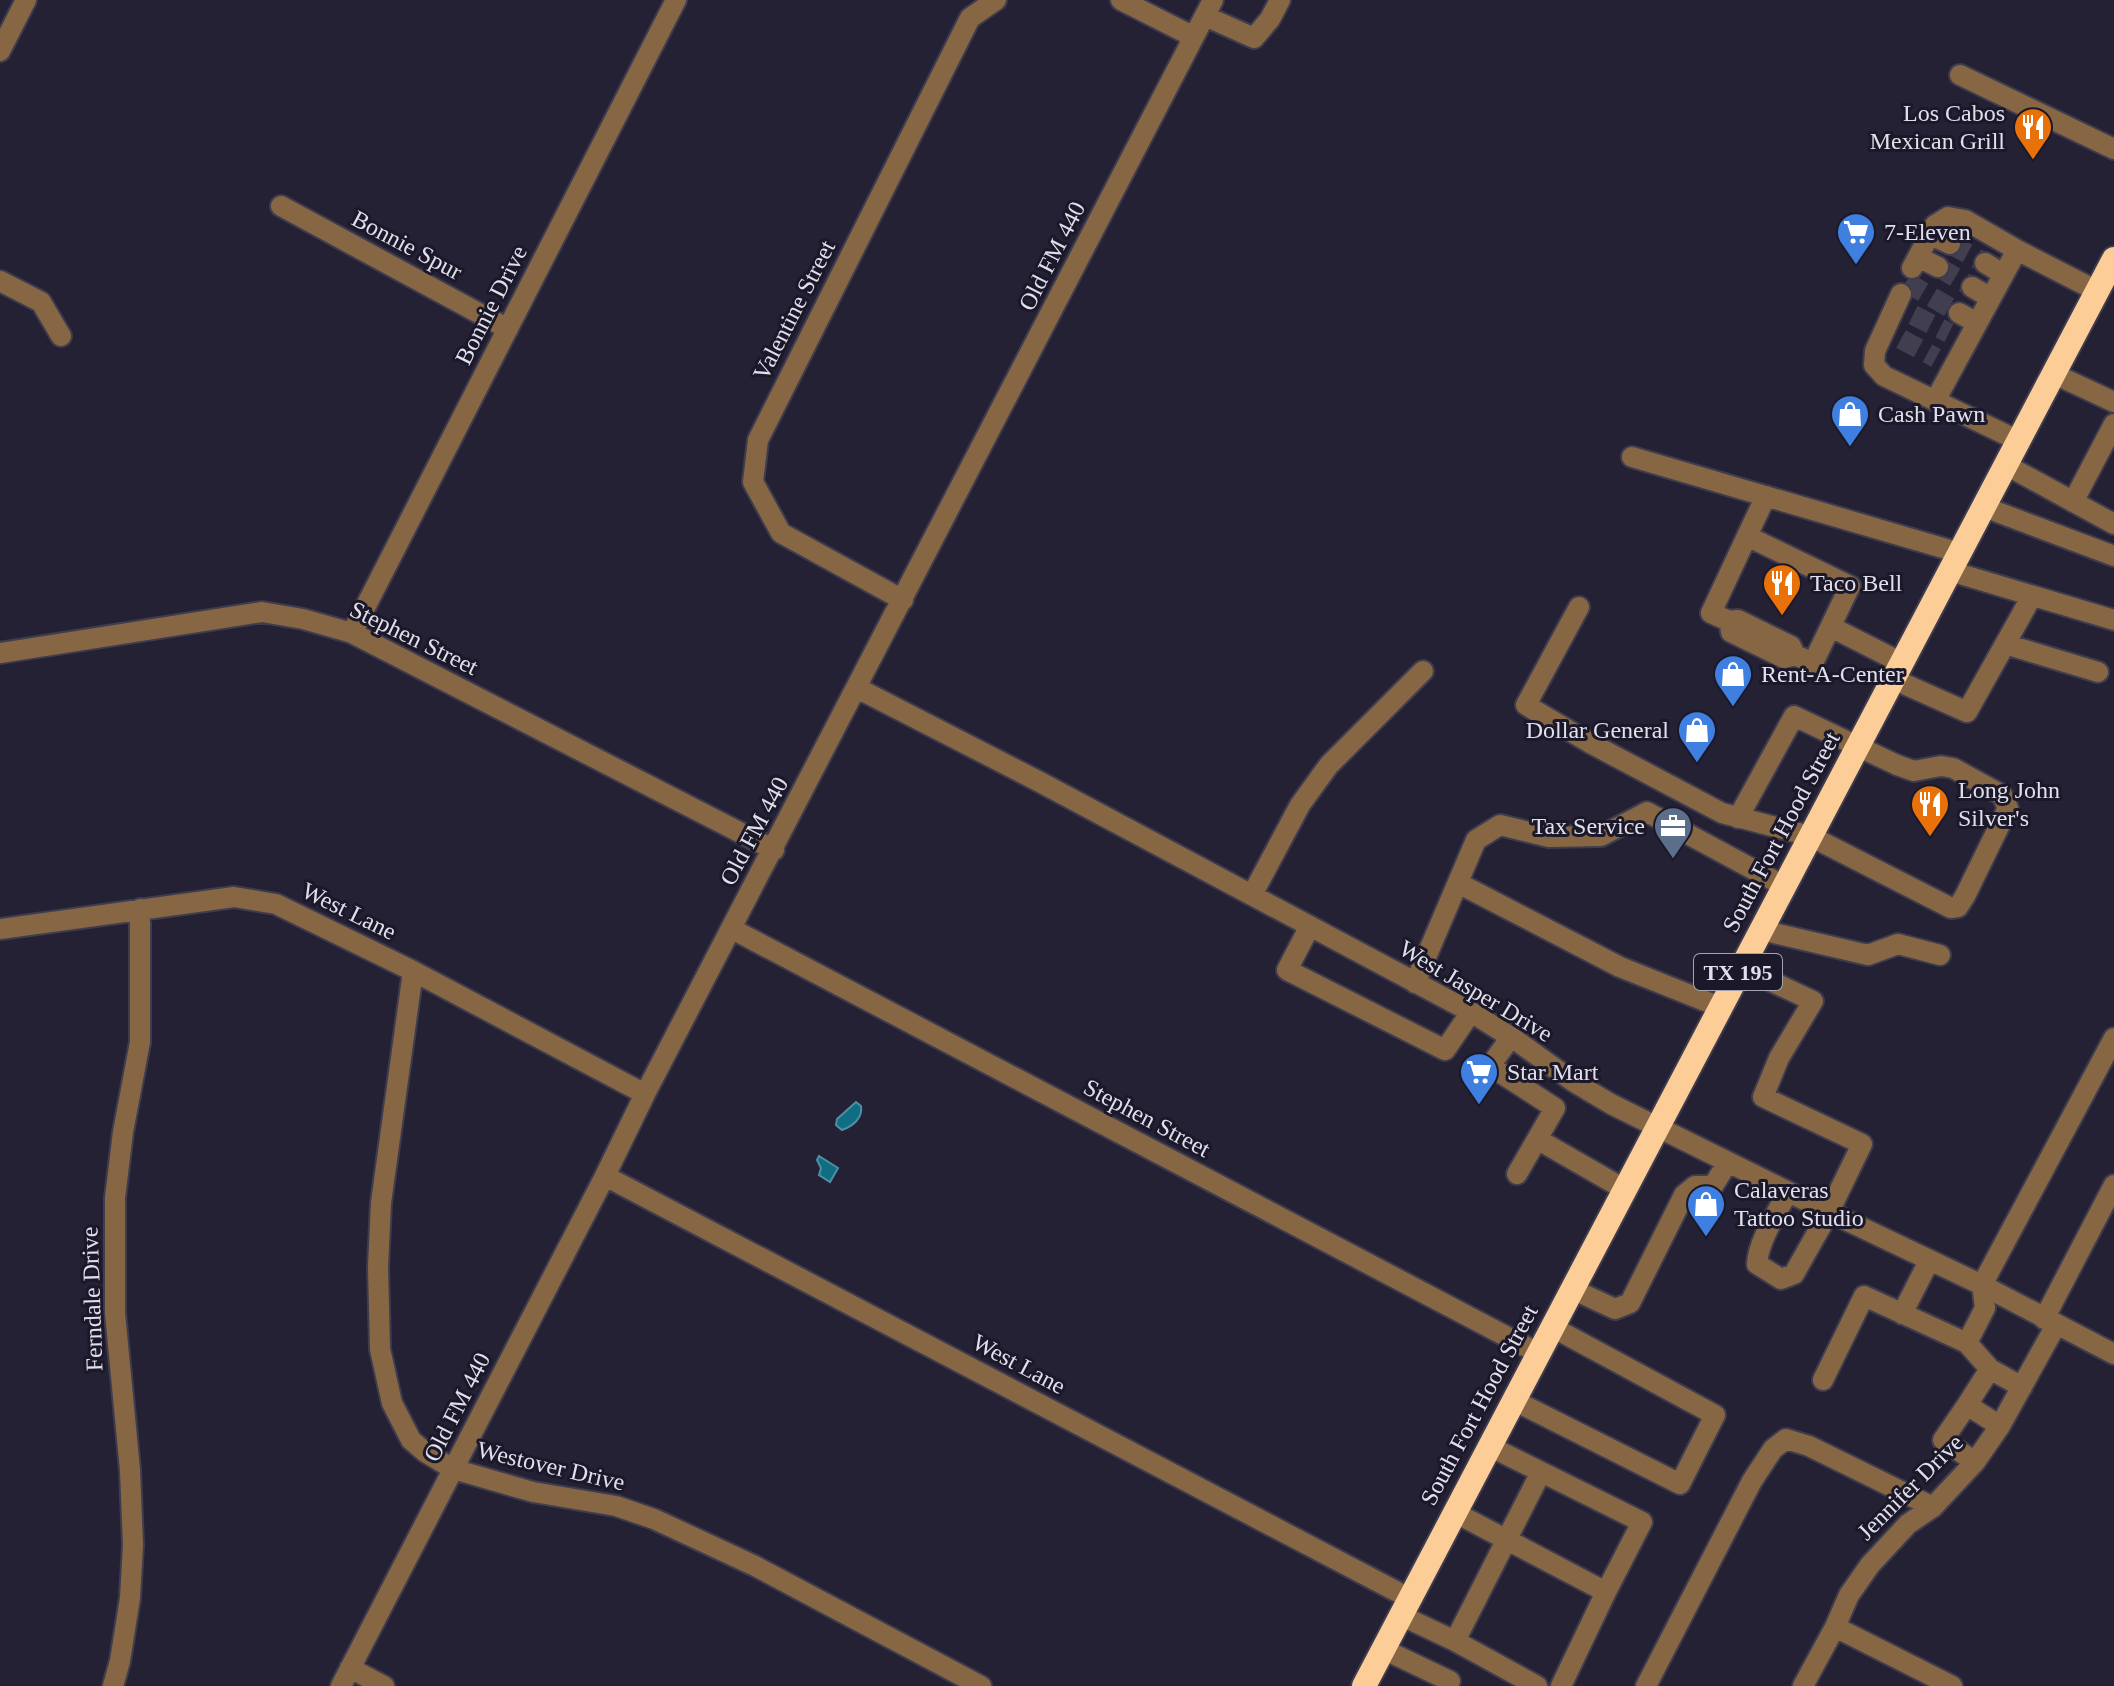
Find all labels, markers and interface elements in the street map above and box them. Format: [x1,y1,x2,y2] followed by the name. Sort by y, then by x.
[1870,100,2005,154] place label: Los Cabos Mexican Grill
[2012,106,2054,161] restaurant icon: Los Cabos Mexican Grill
[1013,197,1091,315] street label: Old FM 440
[348,205,466,285] street label: Bonnie Spur
[1835,211,1877,266] supermarket icon: 7-Eleven
[1884,219,1971,245] place label: 7-Eleven
[748,236,840,384] street label: Valentine Street
[450,241,532,369] street label: Bonnie Drive
[1829,393,1871,448] shop icon: Cash Pawn
[1878,401,1985,427] place label: Cash Pawn
[1761,562,1803,617] restaurant icon: Taco Bell
[1810,570,1903,596] place label: Taco Bell
[346,596,483,680] street label: Stephen Street
[1712,653,1754,708] shop icon: Rent-A-Center
[1761,661,1904,687] place label: Rent-A-Center
[1676,709,1718,764] shop icon: Dollar General
[1526,717,1669,743] place label: Dollar General
[1717,727,1845,937] street label: South Fort Hood Street
[715,772,793,890] street label: Old FM 440
[1958,777,2060,831] place label: Long John Silver's
[1909,783,1951,838] restaurant icon: Long John Silver's
[1652,805,1694,860] office icon: Tax Service
[1531,813,1645,839] place label: Tax Service
[298,877,400,945] street label: West Lane
[1395,935,1557,1047] street label: West Jasper Drive
[1694,954,1782,990] road number: TX 195
[1458,1051,1500,1106] supermarket icon: Star Mart
[1507,1059,1599,1085] place label: Star Mart
[1079,1074,1215,1162] street label: Stephen Street
[1734,1177,1864,1231] place label: Calaveras Tattoo Studio
[1685,1183,1727,1238] shop icon: Calaveras Tattoo Studio
[76,1226,108,1372] street label: Ferndale Drive
[1415,1300,1543,1510] street label: South Fort Hood Street
[968,1329,1070,1399] street label: West Lane
[418,1348,496,1466] street label: Old FM 440
[1852,1429,1968,1545] street label: Jennifer Drive
[475,1436,627,1496] street label: Westover Drive

